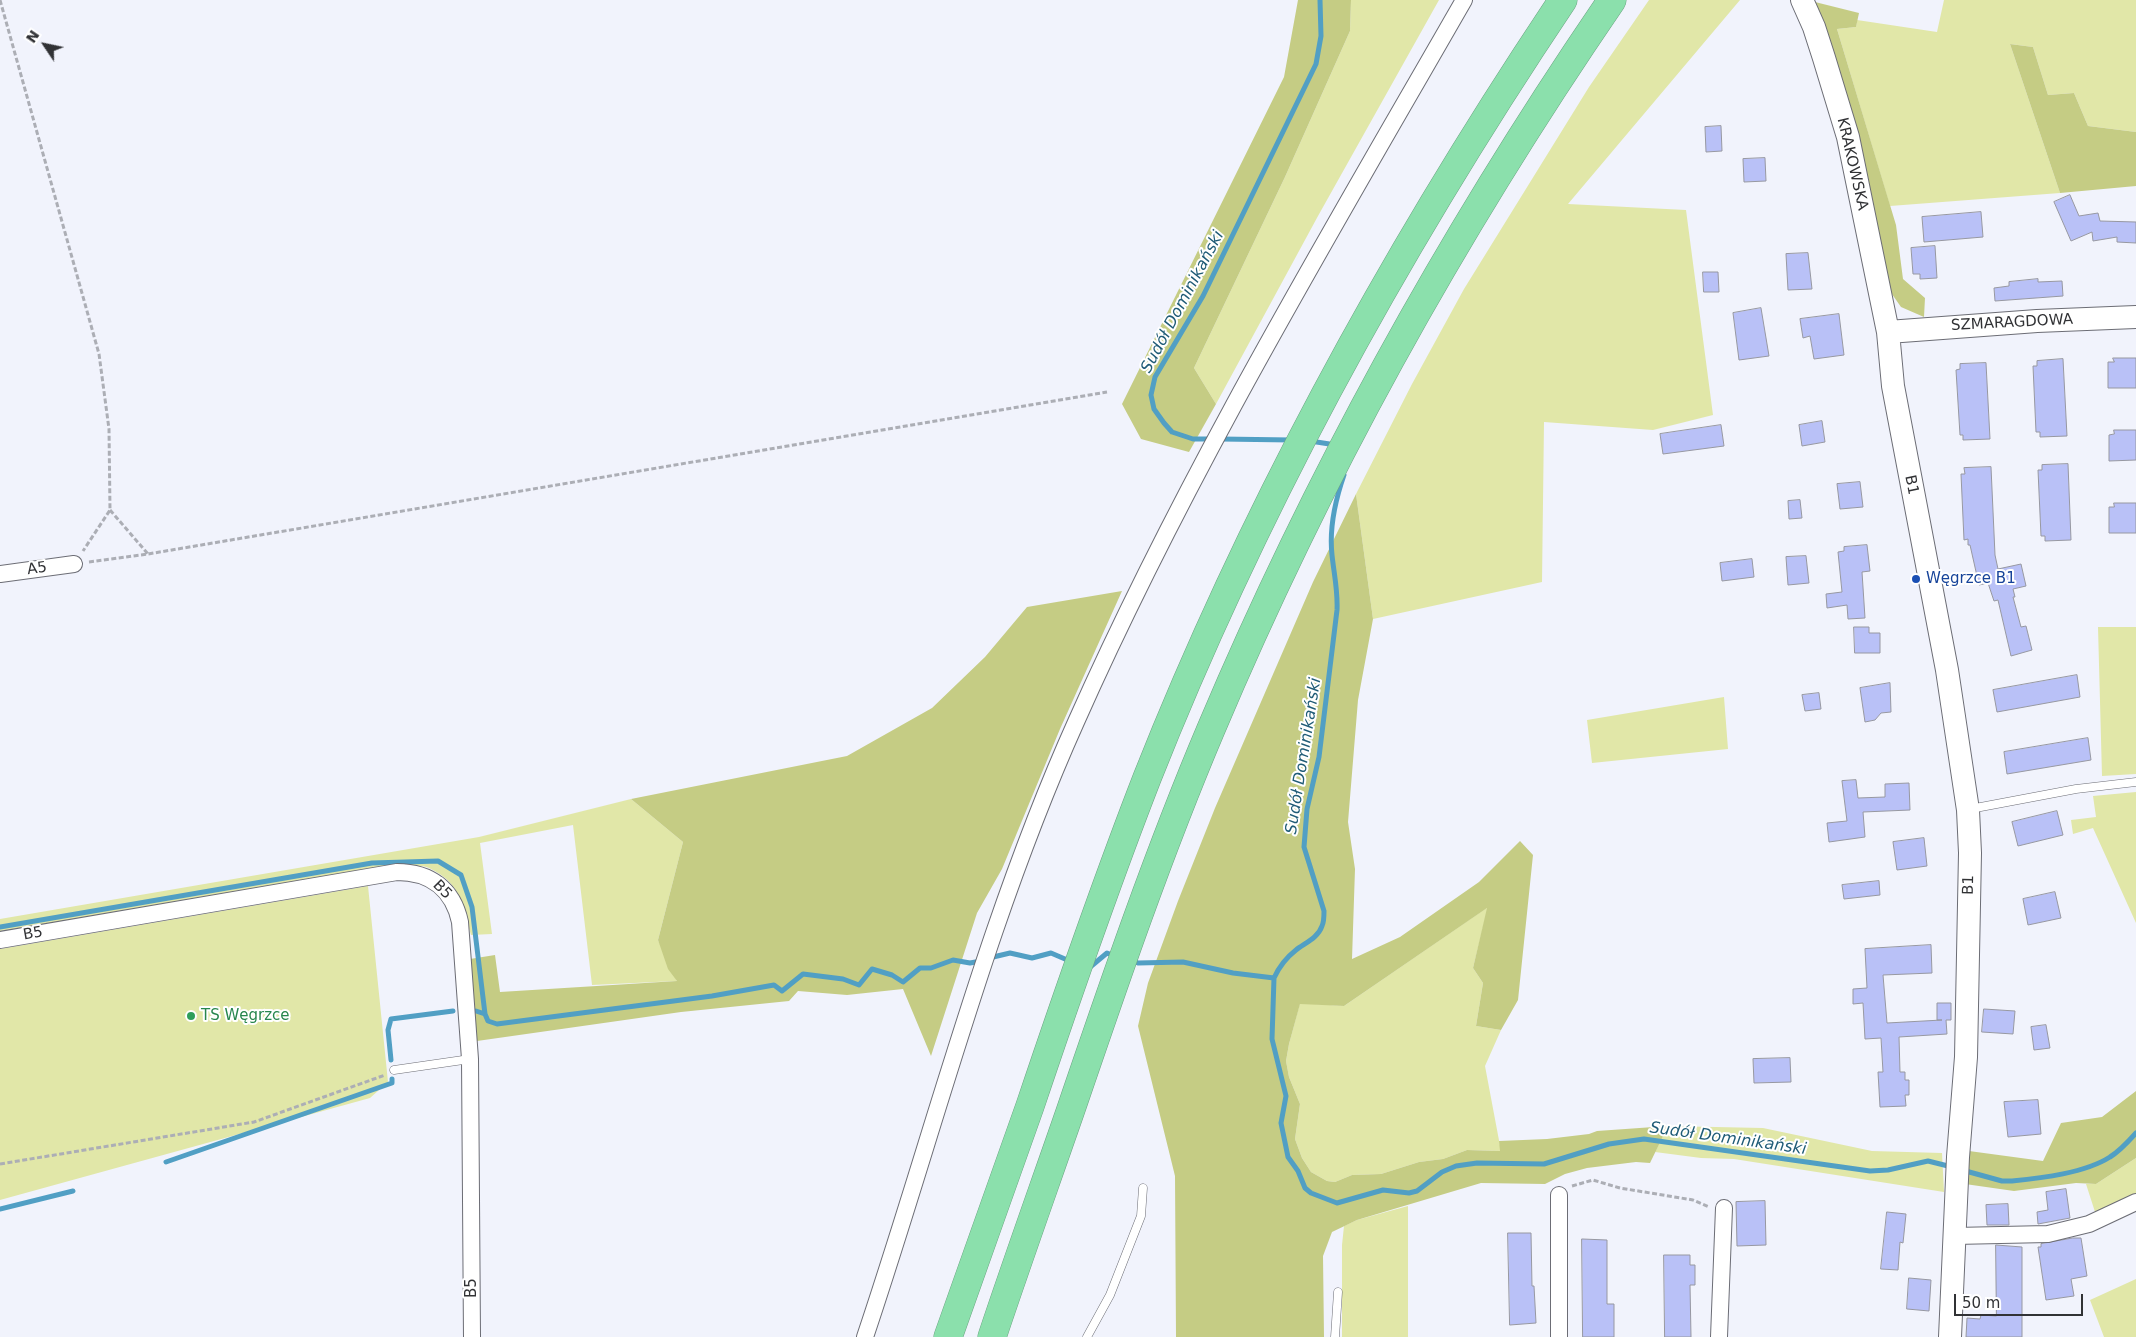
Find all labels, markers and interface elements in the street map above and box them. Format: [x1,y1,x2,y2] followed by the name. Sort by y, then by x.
[20,20,70,70] north arrow
[23,27,42,46] text: N
[1833,116,1871,212] street label: KRAKOWSKA
[1137,228,1229,376] water label: Sudół Dominikański
[1951,311,2073,335] street label: SZMARAGDOWA
[1900,474,1922,496] street label: B1
[26,559,48,579] street label: A5
[1926,570,2016,588] place label: Węgrzce B1
[1910,573,1922,585] marker: Węgrzce B1
[1282,677,1326,835] water label: Sudół Dominikański
[1960,875,1978,895] street label: B1
[429,877,455,903] street label: B5
[22,923,44,945] street label: B5
[201,1007,290,1025] place label: TS Węgrzce
[185,1010,197,1022] marker: TS Węgrzce
[1648,1119,1808,1159] water label: Sudół Dominikański
[463,1278,481,1298] street label: B5
[1956,1284,2085,1316] scale bar
[1962,1294,2000,1312] text: 50 m

